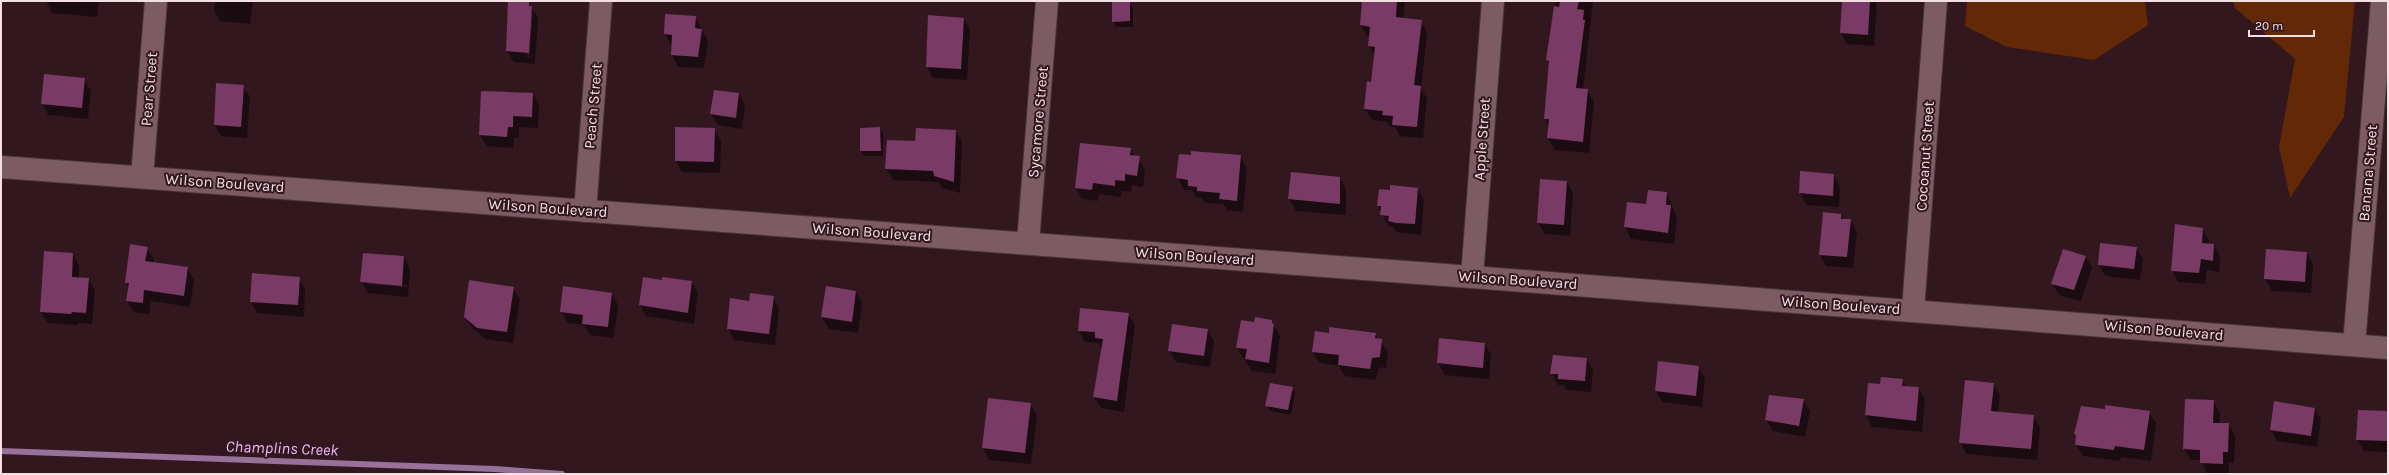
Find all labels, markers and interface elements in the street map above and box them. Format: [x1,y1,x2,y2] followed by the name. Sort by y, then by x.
[2249,12,2314,38] scale bar
[2255,19,2283,33] text: 20 m
[137,51,161,127] street label: Pear Street
[580,62,606,150] street label: Peach Street
[1024,65,1052,179] street label: Sycamore Street
[1470,97,1494,181] street label: Apple Street
[1912,100,1938,212] street label: Cocoanut Street
[2355,124,2381,222] street label: Banana Street
[165,170,285,196] street label: Wilson Boulevard
[488,195,608,221] street label: Wilson Boulevard
[812,219,932,245] street label: Wilson Boulevard
[1135,243,1255,269] street label: Wilson Boulevard
[1458,267,1578,293] street label: Wilson Boulevard
[1781,292,1901,318] street label: Wilson Boulevard
[2104,316,2224,344] street label: Wilson Boulevard
[225,437,340,459] water label: Champlins Creek

